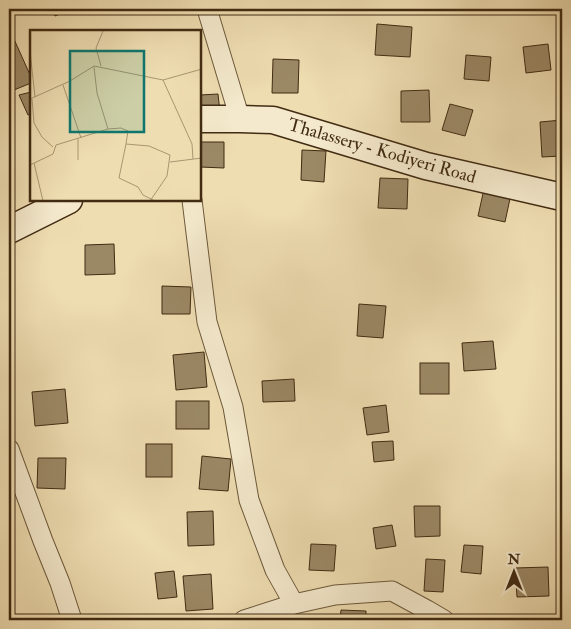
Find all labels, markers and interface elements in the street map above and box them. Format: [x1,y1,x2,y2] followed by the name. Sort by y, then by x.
[30,30,201,201] inset map
[285,113,479,189] street label: Thalassery - Kodiyeri Road
[488,546,538,596] north arrow
[507,551,521,568] text: N

